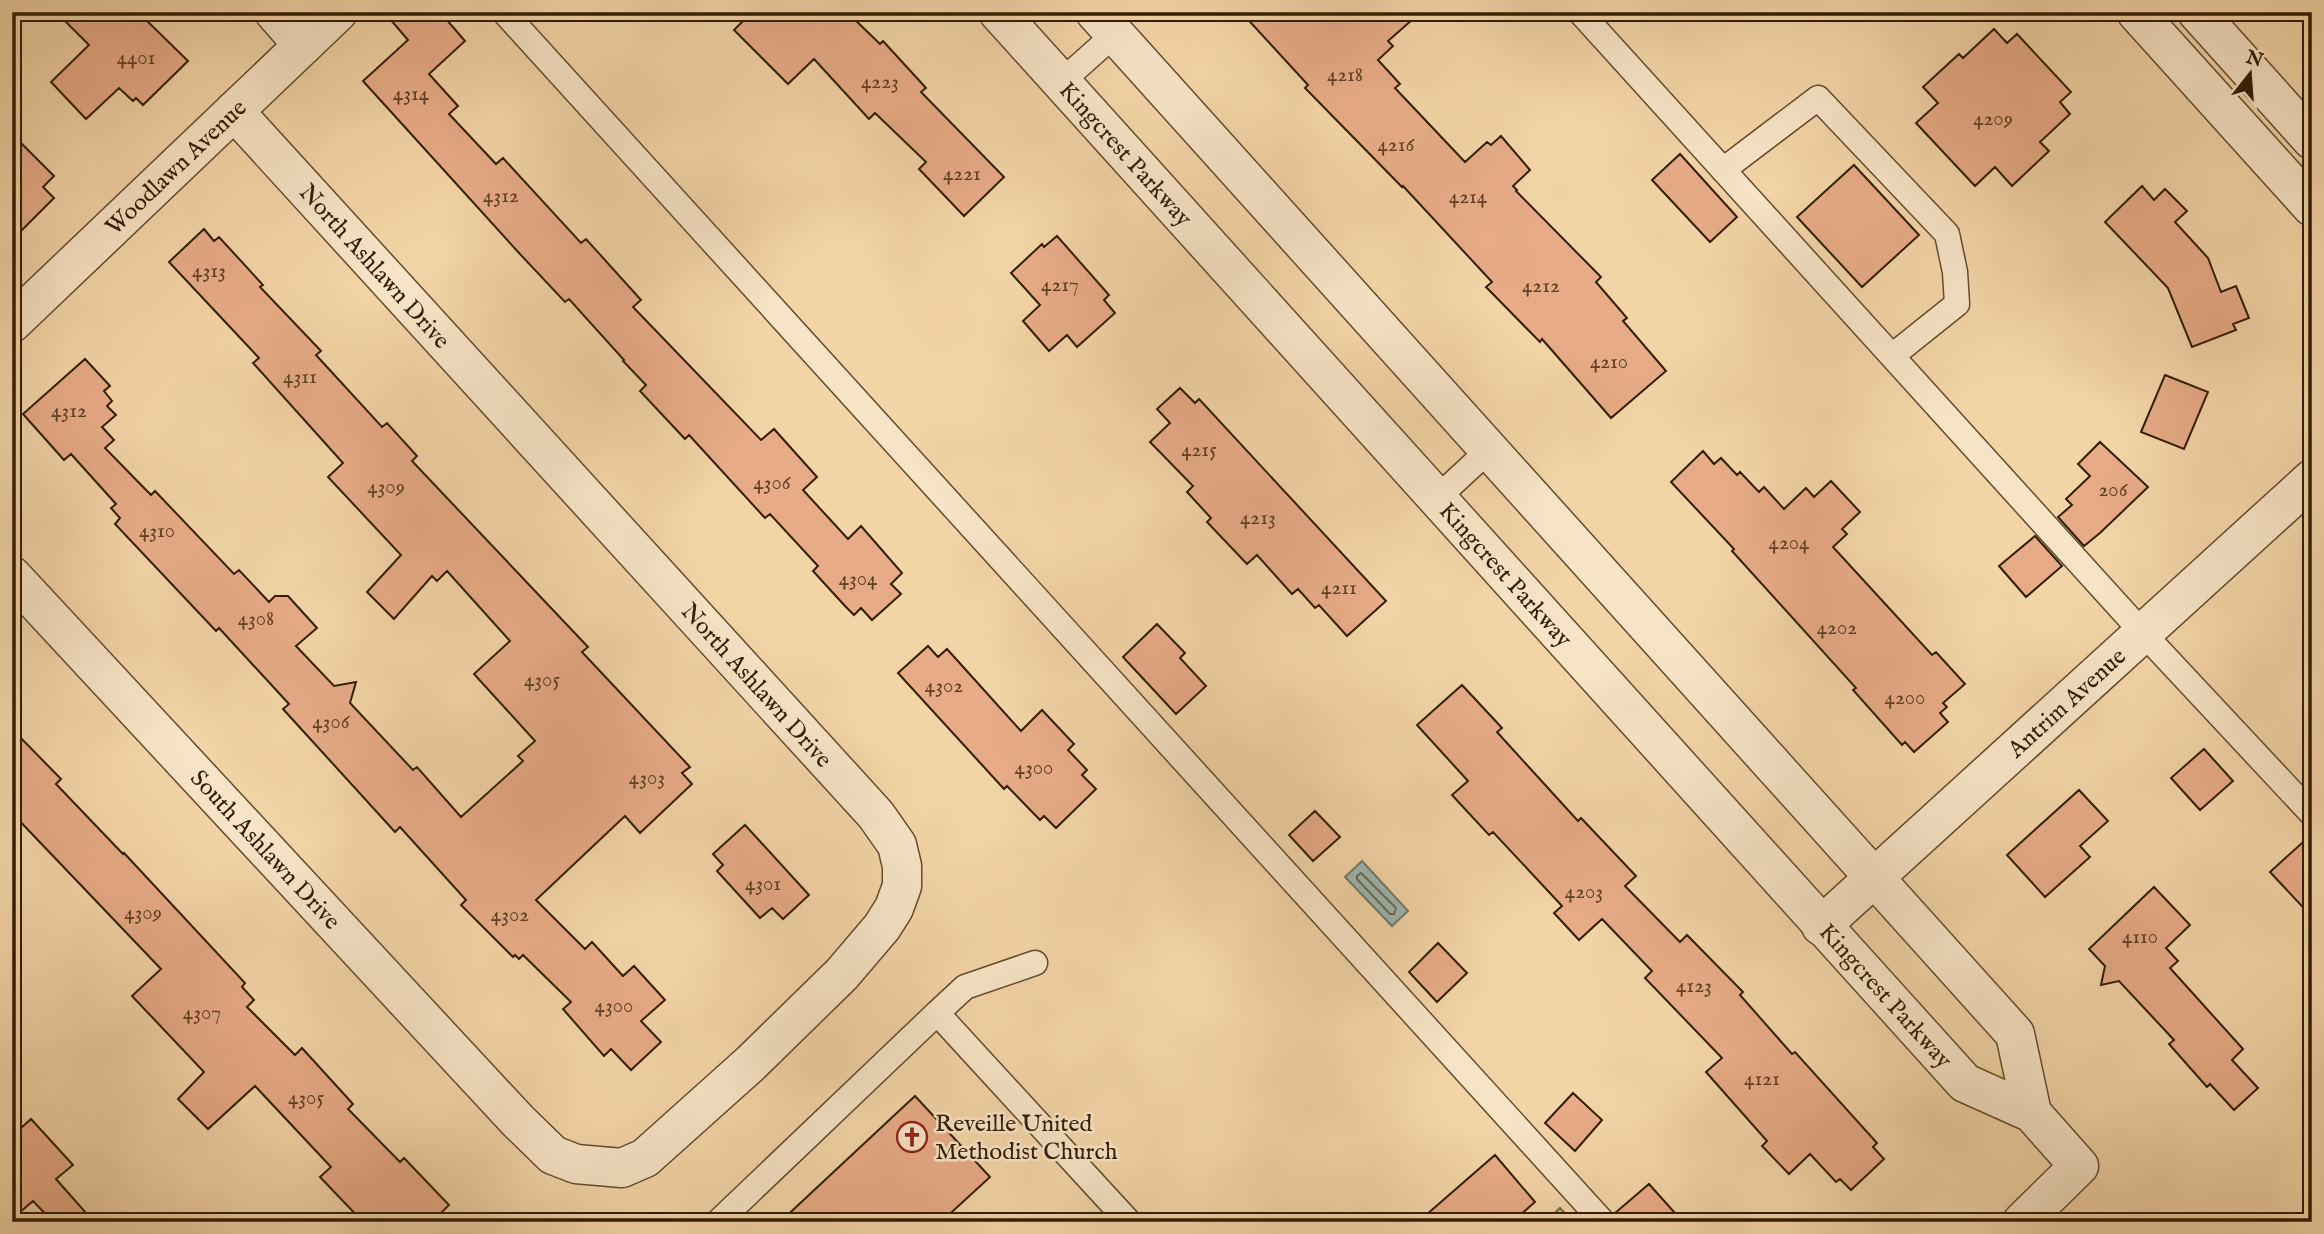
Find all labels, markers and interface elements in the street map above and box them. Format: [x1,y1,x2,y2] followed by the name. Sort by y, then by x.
[2216,38,2286,108] north arrow
[117,45,155,72] house number: 4401
[2242,45,2266,74] text: N
[1327,62,1363,89] house number: 4218
[861,69,899,96] house number: 4223
[1051,76,1198,234] street label: Kingcrest Parkway
[393,81,430,108] house number: 4314
[99,93,254,243] street label: Woodlawn Avenue
[1973,106,2013,133] house number: 4209
[1378,132,1416,159] house number: 4216
[943,161,981,188] house number: 4221
[292,178,456,356] street label: North Ashlawn Drive
[483,183,519,210] house number: 4312
[1449,184,1488,211] house number: 4214
[192,258,226,285] house number: 4313
[1041,272,1079,299] house number: 4217
[1522,273,1560,300] house number: 4212
[1590,349,1628,376] house number: 4210
[283,364,317,391] house number: 4311
[51,398,87,425] house number: 4312
[1181,437,1217,464] house number: 4215
[753,470,792,497] house number: 4306
[367,474,405,501] house number: 4309
[2098,477,2129,504] house number: 206
[1431,497,1578,655] street label: Kingcrest Parkway
[1240,505,1276,532] house number: 4213
[139,518,175,545] house number: 4310
[1769,530,1810,557] house number: 4204
[839,566,878,593] house number: 4304
[1321,575,1357,602] house number: 4211
[674,597,838,775] street label: North Ashlawn Drive
[238,606,274,633] house number: 4308
[1817,615,1857,642] house number: 4202
[2001,642,2133,766] street label: Antrim Avenue
[524,667,560,694] house number: 4305
[925,673,963,700] house number: 4302
[1885,685,1925,712] house number: 4200
[312,709,351,736] house number: 4306
[1015,755,1053,782] house number: 4300
[183,764,347,937] street label: South Ashlawn Drive
[629,765,665,792] house number: 4303
[745,871,781,898] house number: 4301
[1565,879,1603,906] house number: 4203
[124,900,162,927] house number: 4309
[491,902,529,929] house number: 4302
[1811,917,1958,1076] street label: Kingcrest Parkway
[2122,924,2158,951] house number: 4110
[1676,973,1712,1000] house number: 4123
[595,993,633,1020] house number: 4300
[183,1000,221,1027] house number: 4307
[1744,1066,1780,1093] house number: 4121
[288,1085,324,1112] house number: 4305
[935,1109,1118,1168] place label: Reveille United Methodist Church
[895,1120,929,1154] church icon: Reveille United Methodist Church

